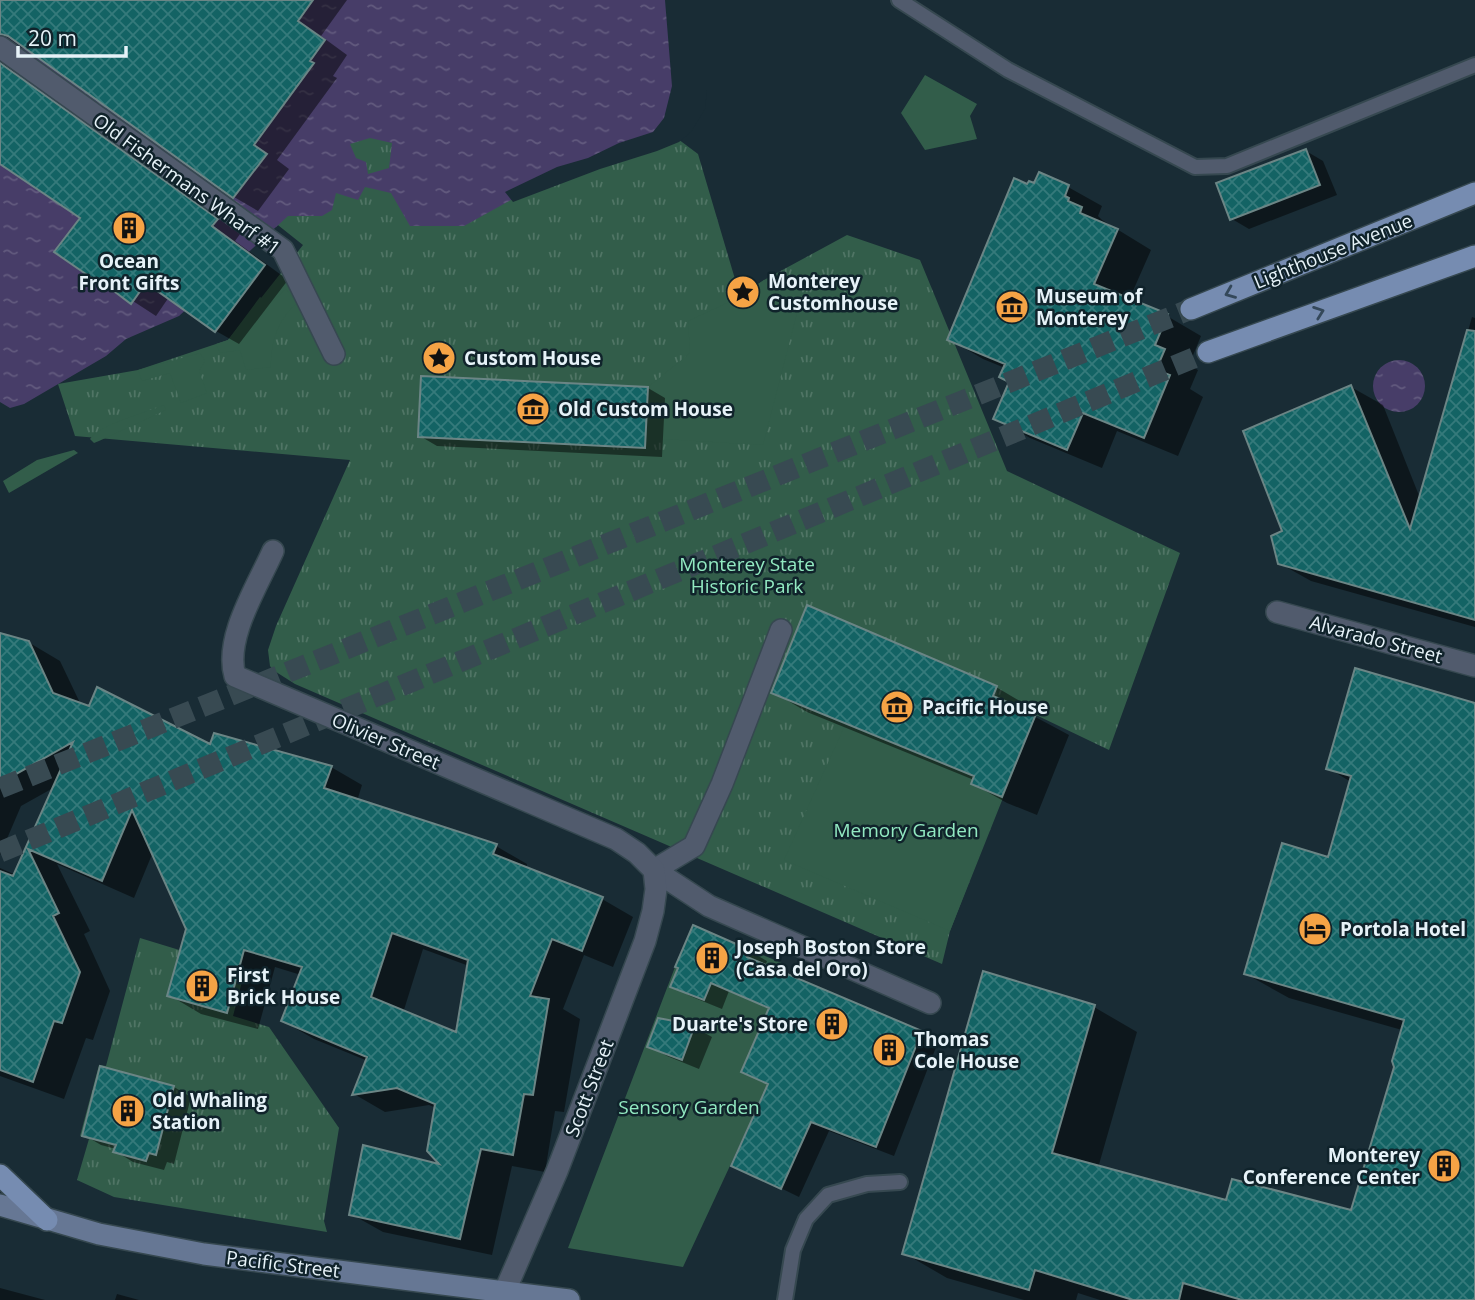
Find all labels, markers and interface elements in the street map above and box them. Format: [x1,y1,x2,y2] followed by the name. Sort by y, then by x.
[18,14,126,58] scale bar
[28,24,77,52] text: 20 m
[88,107,286,261] street label: Old Fishermans Wharf #1
[1250,207,1416,295] street label: Lighthouse Avenue
[110,209,148,247] building icon: Ocean Front Gifts
[78,248,180,296] place label: Ocean Front Gifts
[768,268,898,316] place label: Monterey Customhouse
[724,273,762,311] place icon: Monterey Customhouse
[1036,283,1144,331] place label: Museum of Monterey
[1225,285,1237,299] one-way arrow
[993,288,1031,326] museum icon: Museum of Monterey
[1312,307,1324,321] one-way arrow
[420,339,458,377] place icon: Custom House
[464,345,601,371] place label: Custom House
[514,390,552,428] museum icon: Old Custom House
[558,396,733,422] place label: Old Custom House
[679,551,815,599] park label: Monterey State Historic Park
[1307,609,1445,669] street label: Alvarado Street
[878,688,916,726] museum icon: Pacific House
[922,694,1048,720] place label: Pacific House
[328,707,444,776] street label: Olivier Street
[833,817,979,843] park label: Memory Garden
[1296,910,1334,948] hotel icon: Portola Hotel
[1340,916,1466,942] place label: Portola Hotel
[734,934,926,982] place label: Joseph Boston Store (Casa del Oro)
[693,939,731,977] building icon: Joseph Boston Store (Casa del Oro)
[227,962,340,1010] place label: First Brick House
[183,967,221,1005] building icon: First Brick House
[813,1005,851,1043] building icon: Duarte's Store
[672,1011,808,1037] place label: Duarte's Store
[914,1026,1019,1074] place label: Thomas Cole House
[870,1031,908,1069] building icon: Thomas Cole House
[558,1035,620,1141] street label: Scott Street
[152,1087,267,1135] place label: Old Whaling Station
[109,1092,147,1130] building icon: Old Whaling Station
[618,1094,760,1120] park label: Sensory Garden
[1243,1142,1420,1190] place label: Monterey Conference Center
[1425,1147,1463,1185] building icon: Monterey Conference Center
[225,1244,341,1284] street label: Pacific Street

